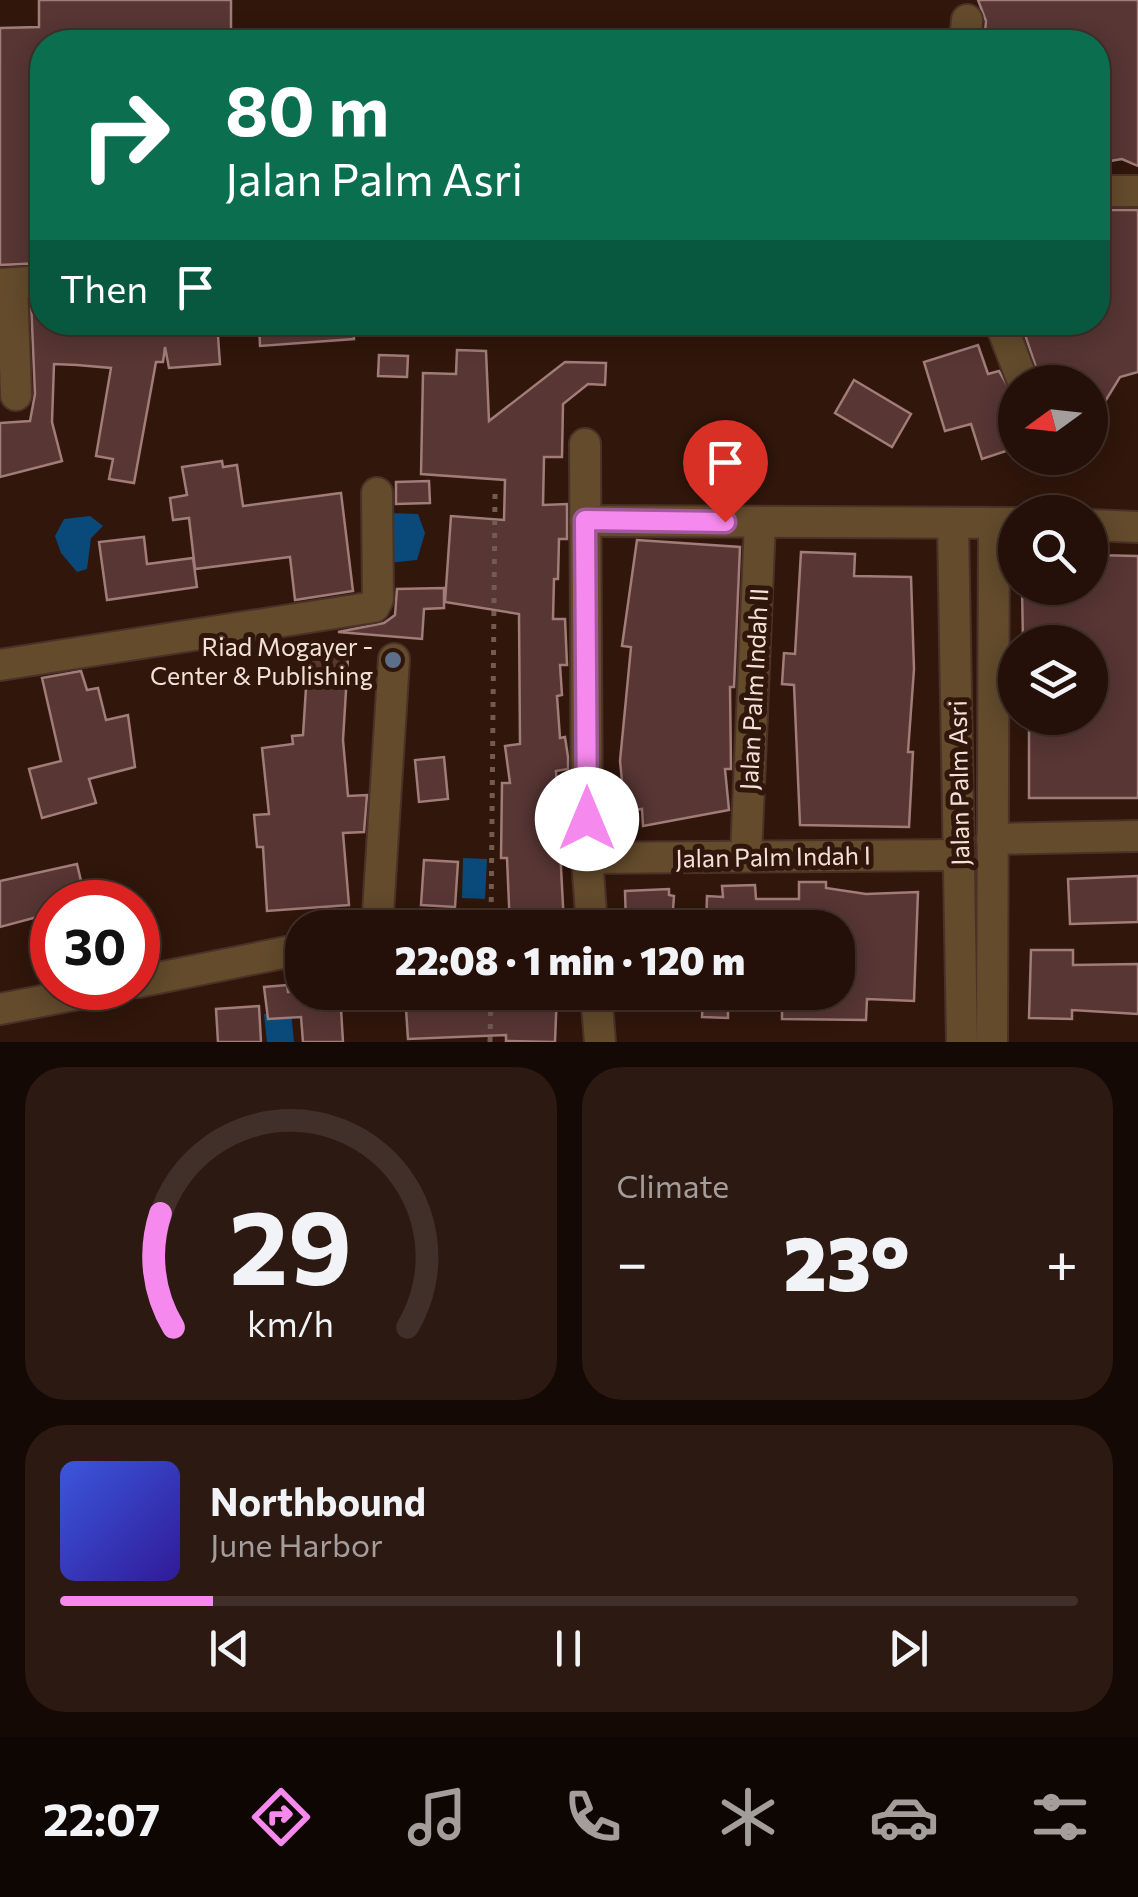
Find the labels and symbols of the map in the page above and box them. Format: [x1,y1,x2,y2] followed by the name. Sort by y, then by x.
[998,365,1108,475] north arrow
[683,420,768,523] pin
[733,587,773,791] street label: Jalan Palm Indah II
[150,631,373,690] place label: Riad Mogayer - Center & Publishing
[382,649,404,671] marker: Riad Mogayer - Center & Publishing
[942,700,974,866] street label: Jalan Palm Asri
[535,767,639,871] position arrow
[675,839,871,873] street label: Jalan Palm Indah I
[30,880,160,1010] speed limit sign: 30

